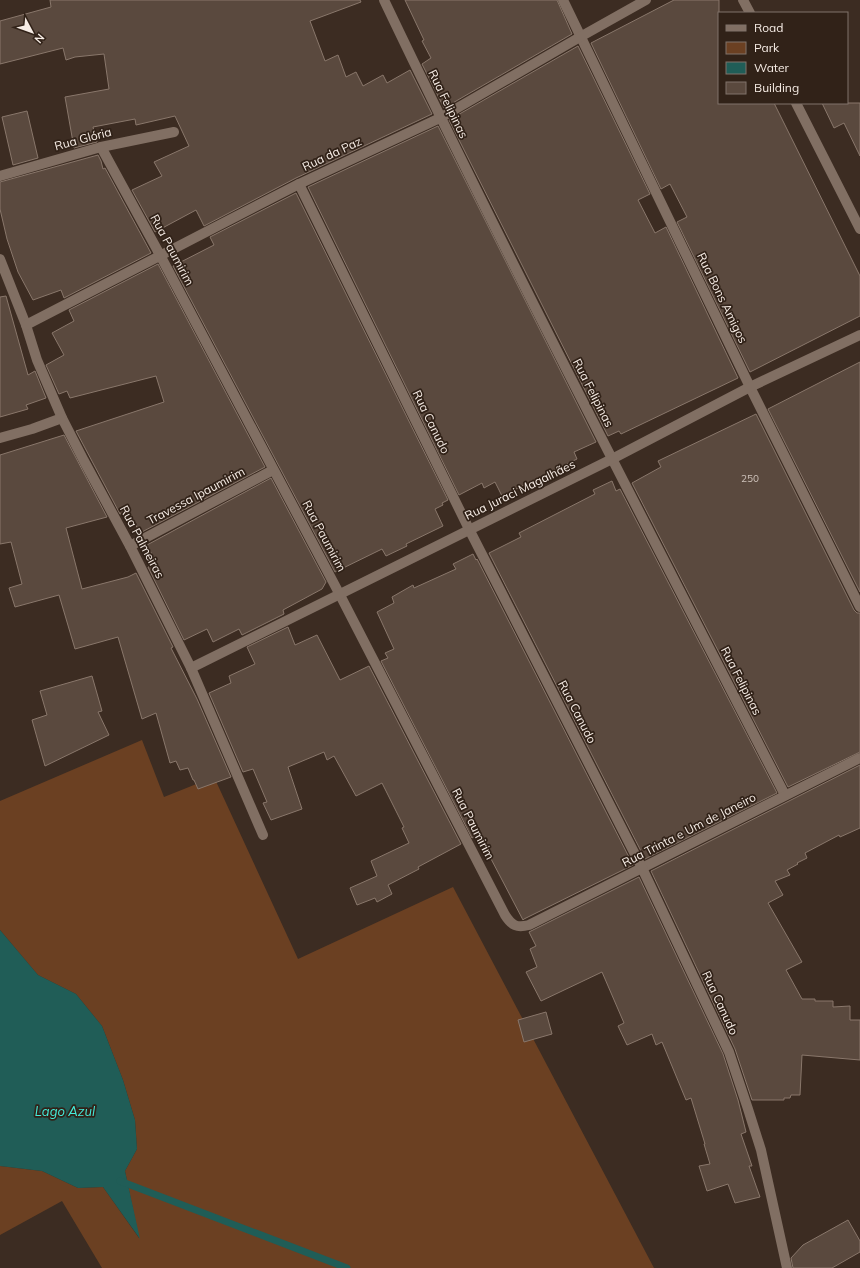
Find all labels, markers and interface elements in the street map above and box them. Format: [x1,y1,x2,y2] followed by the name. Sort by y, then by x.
[12,12,52,52] north arrow
[718,12,848,104] legend
[754,20,783,35] text: Road
[32,31,48,46] text: N
[754,40,780,55] text: Park
[754,60,790,75] text: Water
[425,67,472,141] street label: Rua Felipinas
[754,80,799,95] text: Building
[53,124,113,153] street label: Rua Glória
[300,133,364,174] street label: Rua da Paz
[147,212,197,288] street label: Rua Paumirim
[694,250,751,346] street label: Rua Bons Amigos
[570,356,617,429] street label: Rua Felipinas
[410,388,453,456] street label: Rua Canudo
[462,456,578,523] street label: Rua Juraci Magalhães
[144,463,247,528] street label: Travessa Ipaumirim
[741,472,759,485] house number: 250
[299,498,349,574] street label: Rua Paumirim
[117,503,168,581] street label: Rua Palmeiras
[718,644,765,717] street label: Rua Felipinas
[555,678,600,746] street label: Rua Canudo
[449,785,498,862] street label: Rua Paumirim
[619,789,758,870] street label: Rua Trinta e Um de Janeiro
[699,968,742,1037] street label: Rua Canudo
[35,1103,96,1119] water label: Lago Azul

